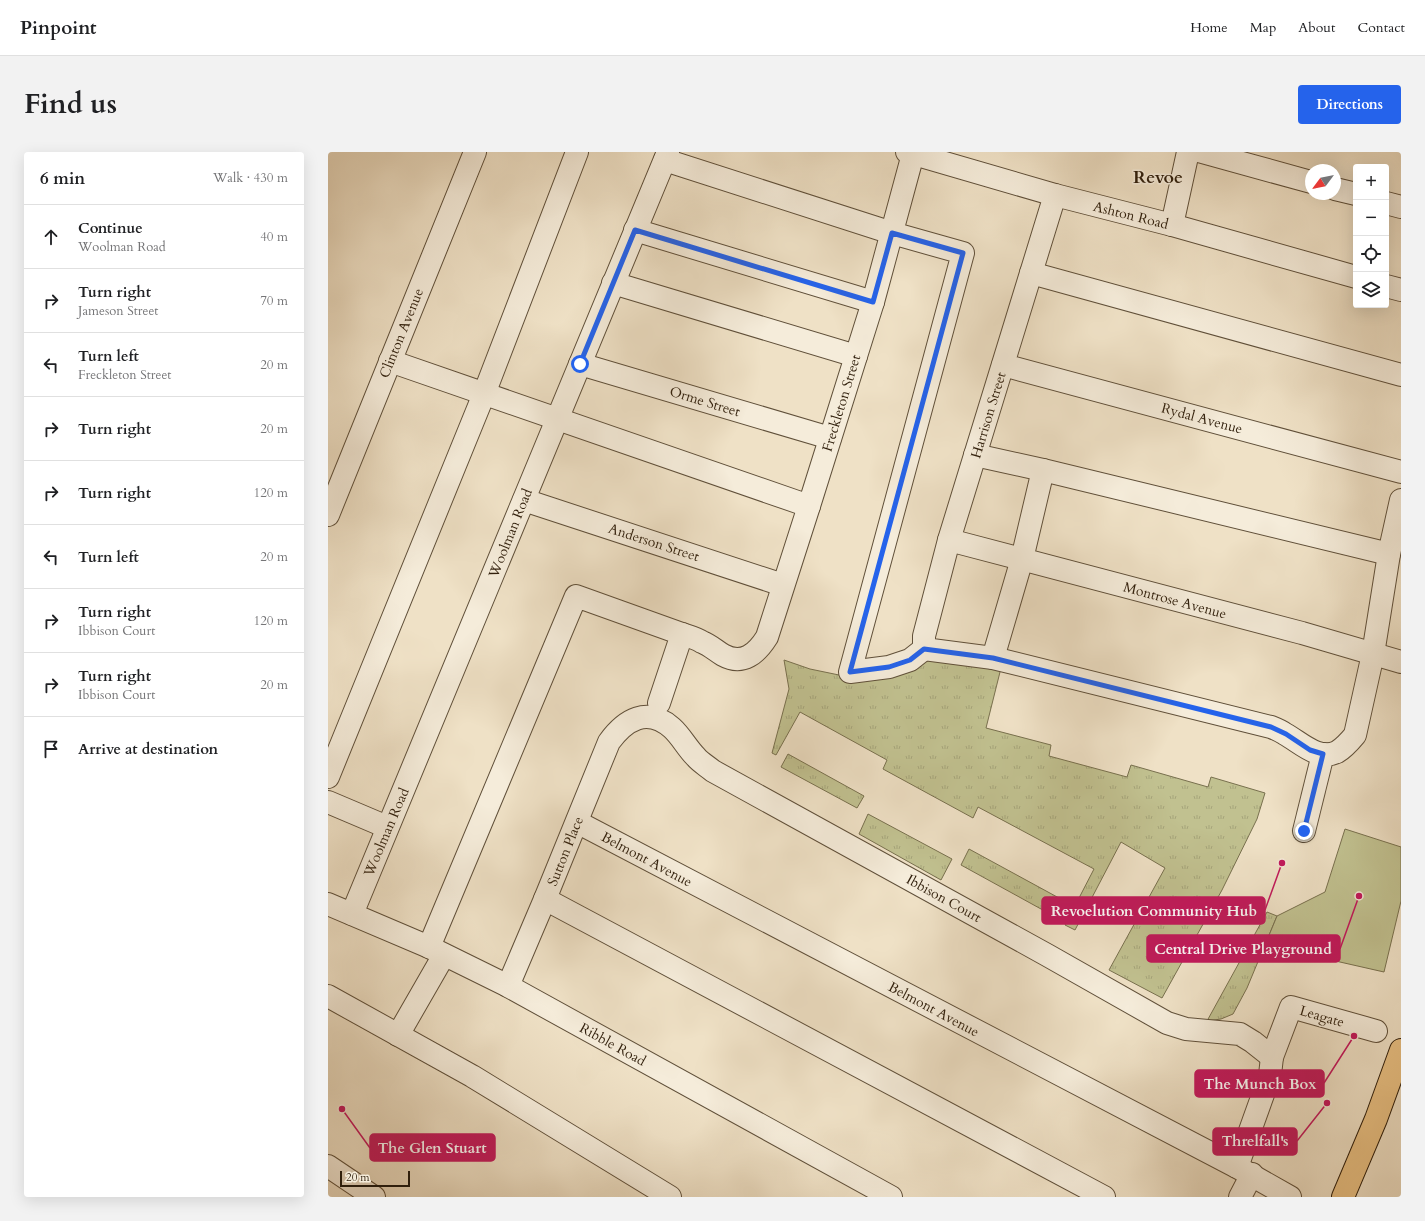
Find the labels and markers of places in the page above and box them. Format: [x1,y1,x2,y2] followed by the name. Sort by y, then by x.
[1042,897,1265,924] callout: Revoelution Community Hub
[1147,935,1340,962] callout: Central Drive Playground
[1195,1070,1324,1097] callout: The Munch Box
[1213,1128,1297,1155] callout: Threlfall's
[370,1134,495,1161] callout: The Glen Stuart

